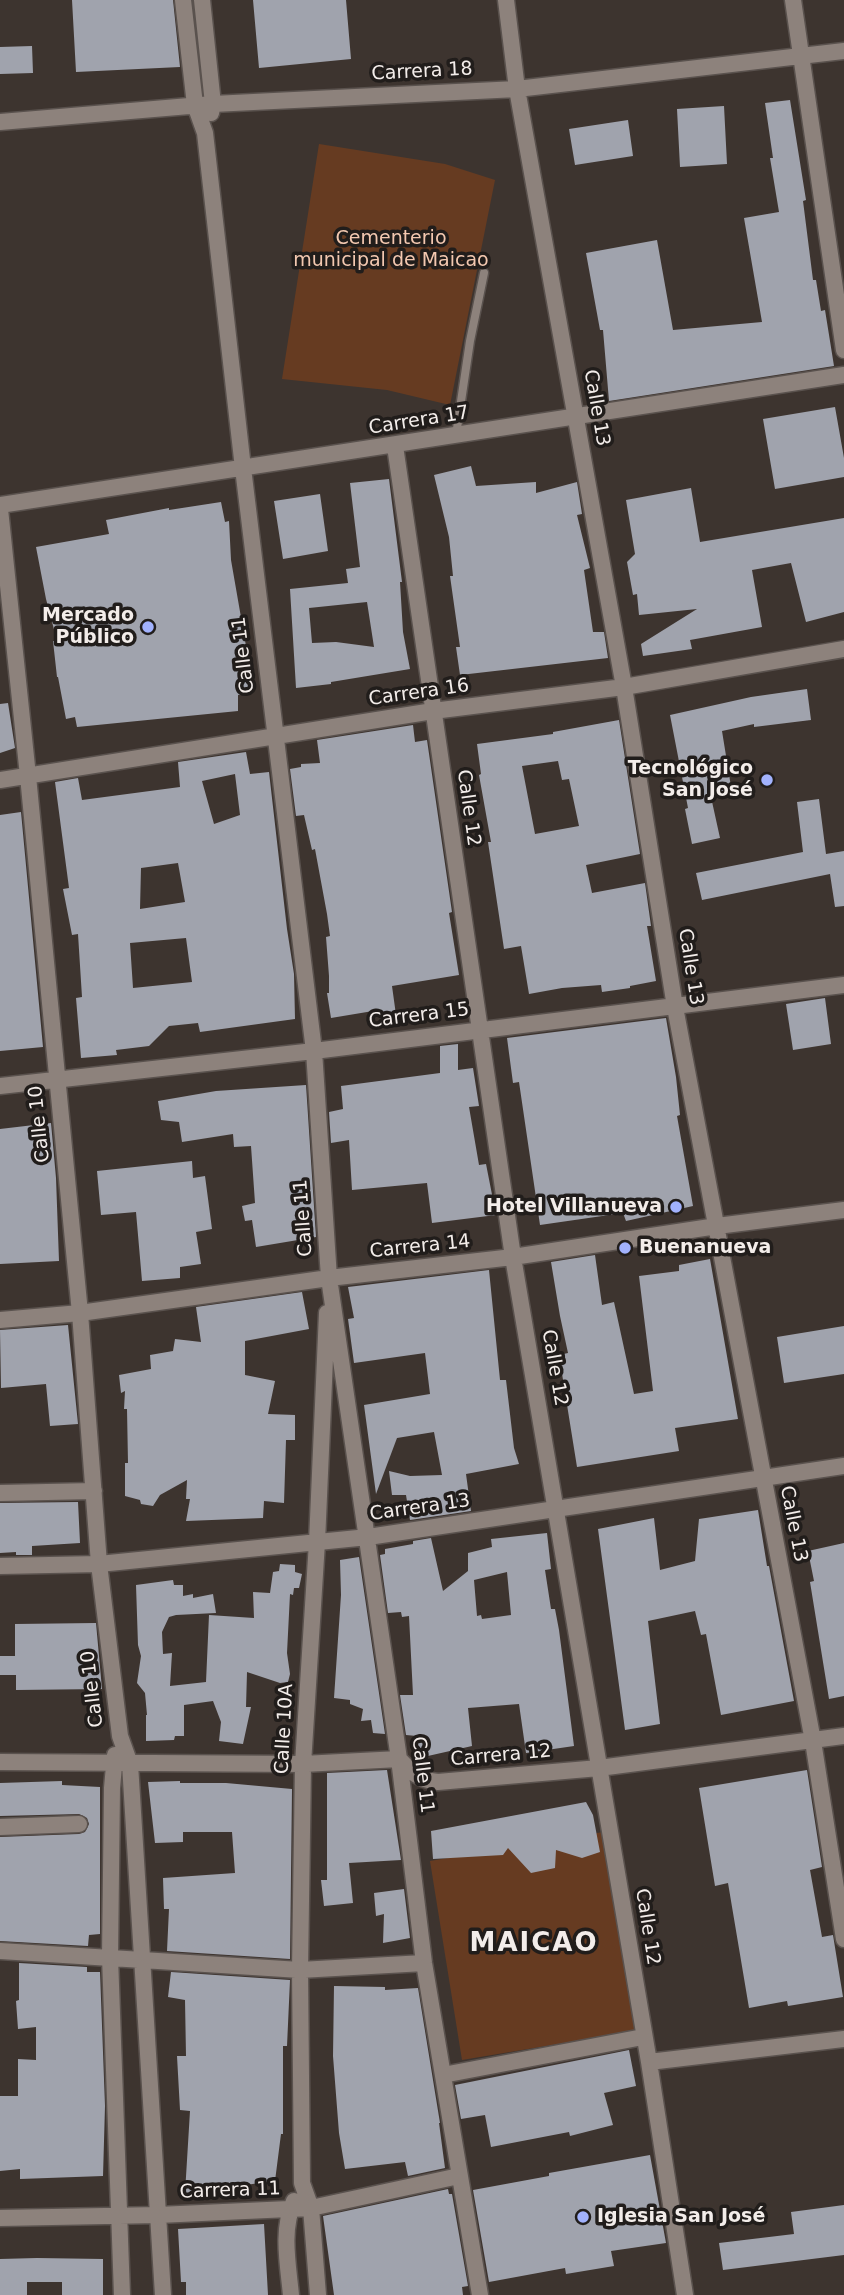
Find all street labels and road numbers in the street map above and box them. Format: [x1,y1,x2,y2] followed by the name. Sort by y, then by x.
[371,58,473,86] street label: Carrera 18
[578,368,614,448] street label: Calle 13
[367,402,471,440] street label: Carrera 17
[228,615,260,695] street label: Calle 11
[367,675,471,711] street label: Carrera 16
[451,768,485,848] street label: Calle 12
[673,927,707,1007] street label: Calle 13
[367,999,471,1033] street label: Carrera 15
[25,1084,55,1164] street label: Calle 10
[290,1179,318,1257] street label: Calle 11
[369,1230,471,1264] street label: Carrera 14
[536,1328,572,1408] street label: Calle 12
[774,1484,812,1564] street label: Calle 13
[368,1490,472,1526] street label: Carrera 13
[77,1649,109,1729] street label: Calle 10
[271,1683,299,1775] street label: Calle 10A
[406,1735,438,1815] street label: Calle 11
[450,1740,552,1772] street label: Carrera 12
[630,1887,664,1967] street label: Calle 12
[179,2178,281,2204] street label: Carrera 11

